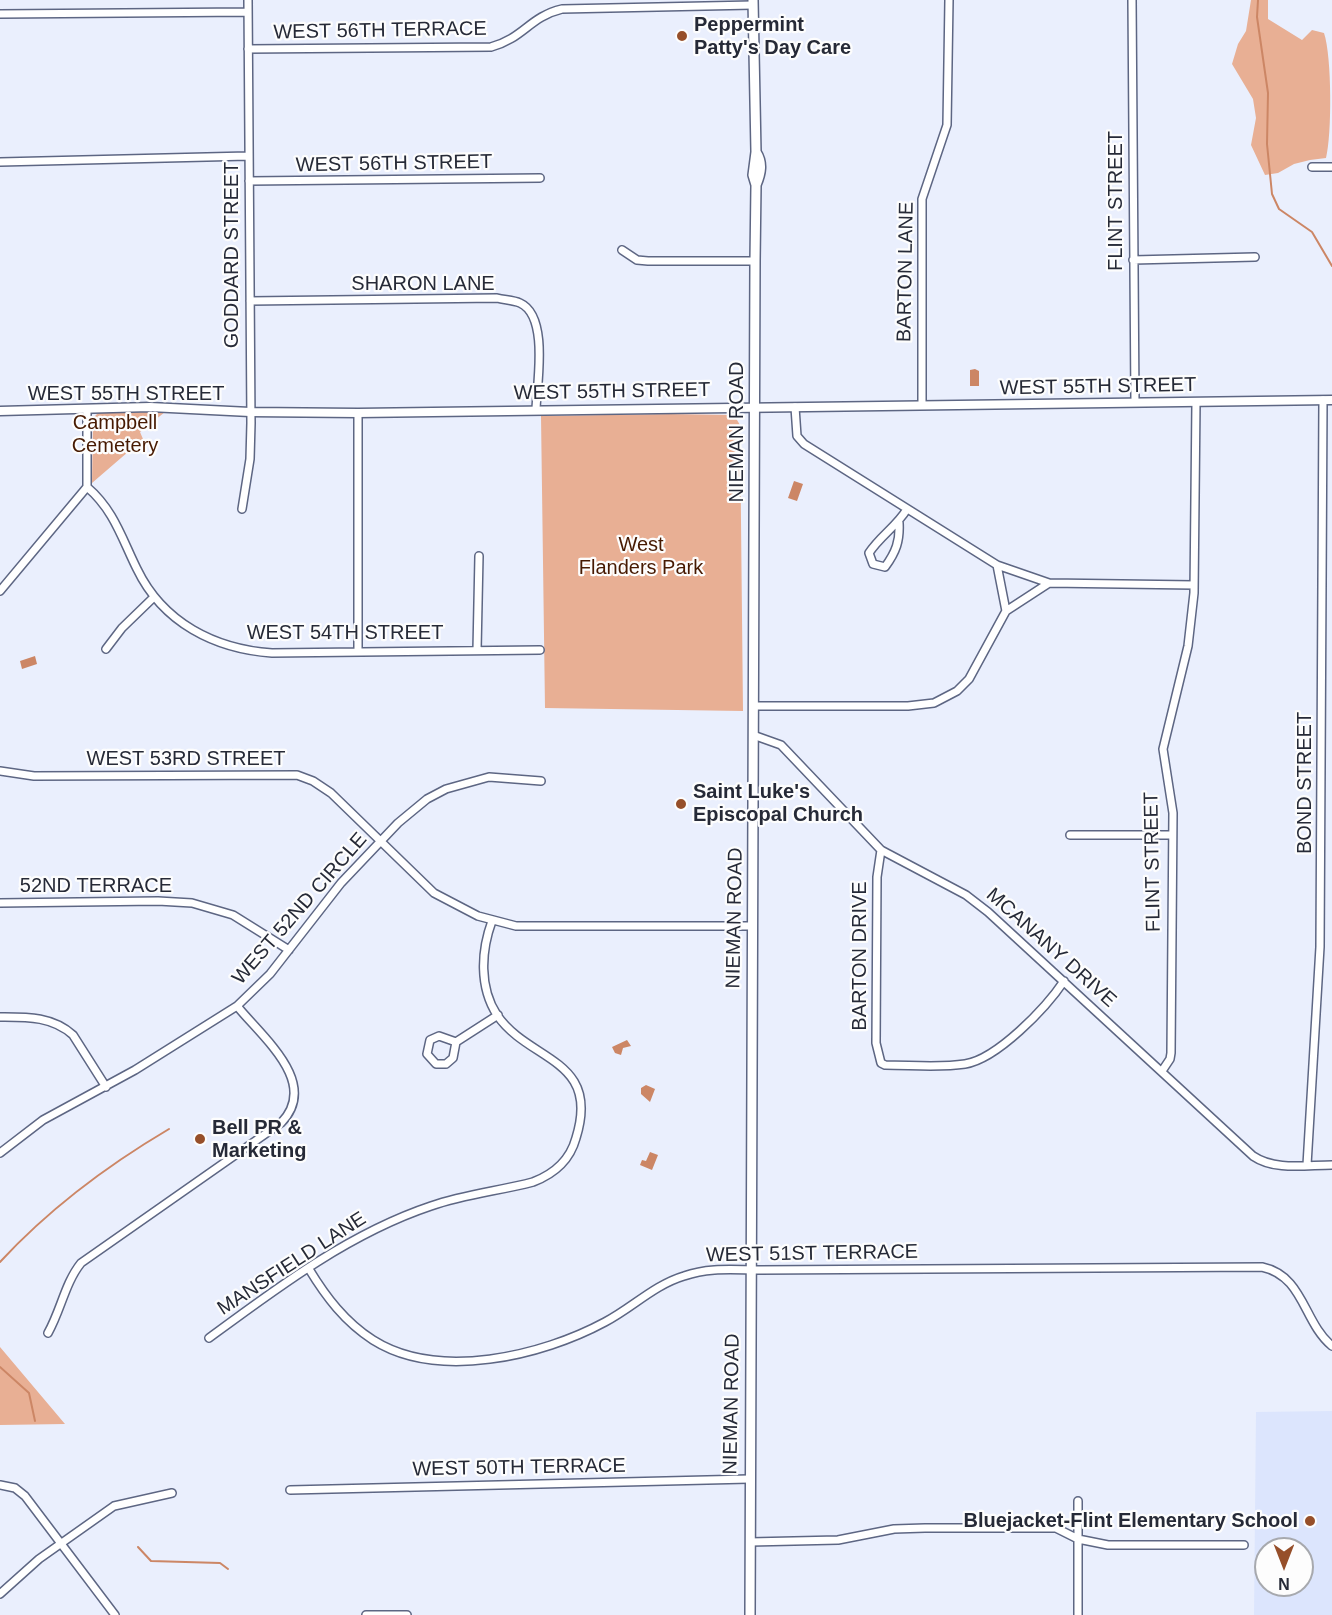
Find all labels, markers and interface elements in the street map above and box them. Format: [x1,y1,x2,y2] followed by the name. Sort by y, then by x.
[694,13,851,60] place label: Peppermint Patty's Day Care
[273,17,487,45] street label: WEST 56TH TERRACE
[675,29,689,43] marker: Peppermint Patty's Day Care
[1104,131,1128,271] street label: FLINT STREET
[295,150,493,178] street label: WEST 56TH STREET
[220,162,244,348] street label: GODDARD STREET
[893,202,919,342] street label: BARTON LANE
[351,272,495,296] street label: SHARON LANE
[725,361,749,503] street label: NIEMAN ROAD
[999,373,1197,401] street label: WEST 55TH STREET
[513,378,711,406] street label: WEST 55TH STREET
[28,382,224,406] street label: WEST 55TH STREET
[72,411,158,458] park label: Campbell Cemetery
[579,533,703,580] park label: West Flanders Park
[247,621,443,645] street label: WEST 54TH STREET
[1293,712,1317,854] street label: BOND STREET
[87,747,285,771] street label: WEST 53RD STREET
[693,780,863,827] place label: Saint Luke's Episcopal Church
[1140,792,1166,932] street label: FLINT STREET
[674,797,688,811] marker: Saint Luke's Episcopal Church
[228,828,372,990] street label: WEST 52ND CIRCLE
[722,847,748,989] street label: NIEMAN ROAD
[20,874,172,898] street label: 52ND TERRACE
[848,881,872,1031] street label: BARTON DRIVE
[981,883,1121,1013] street label: MCANANY DRIVE
[212,1116,306,1163] place label: Bell PR & Marketing
[193,1132,207,1146] marker: Bell PR & Marketing
[213,1207,371,1321] street label: MANSFIELD LANE
[706,1240,918,1268] street label: WEST 51ST TERRACE
[719,1333,745,1475] street label: NIEMAN ROAD
[412,1454,626,1482] street label: WEST 50TH TERRACE
[963,1509,1298,1533] place label: Bluejacket-Flint Elementary School
[1303,1514,1317,1528] marker: Bluejacket-Flint Elementary School
[1254,1537,1314,1597] north arrow
[1278,1575,1290,1592] text: N

